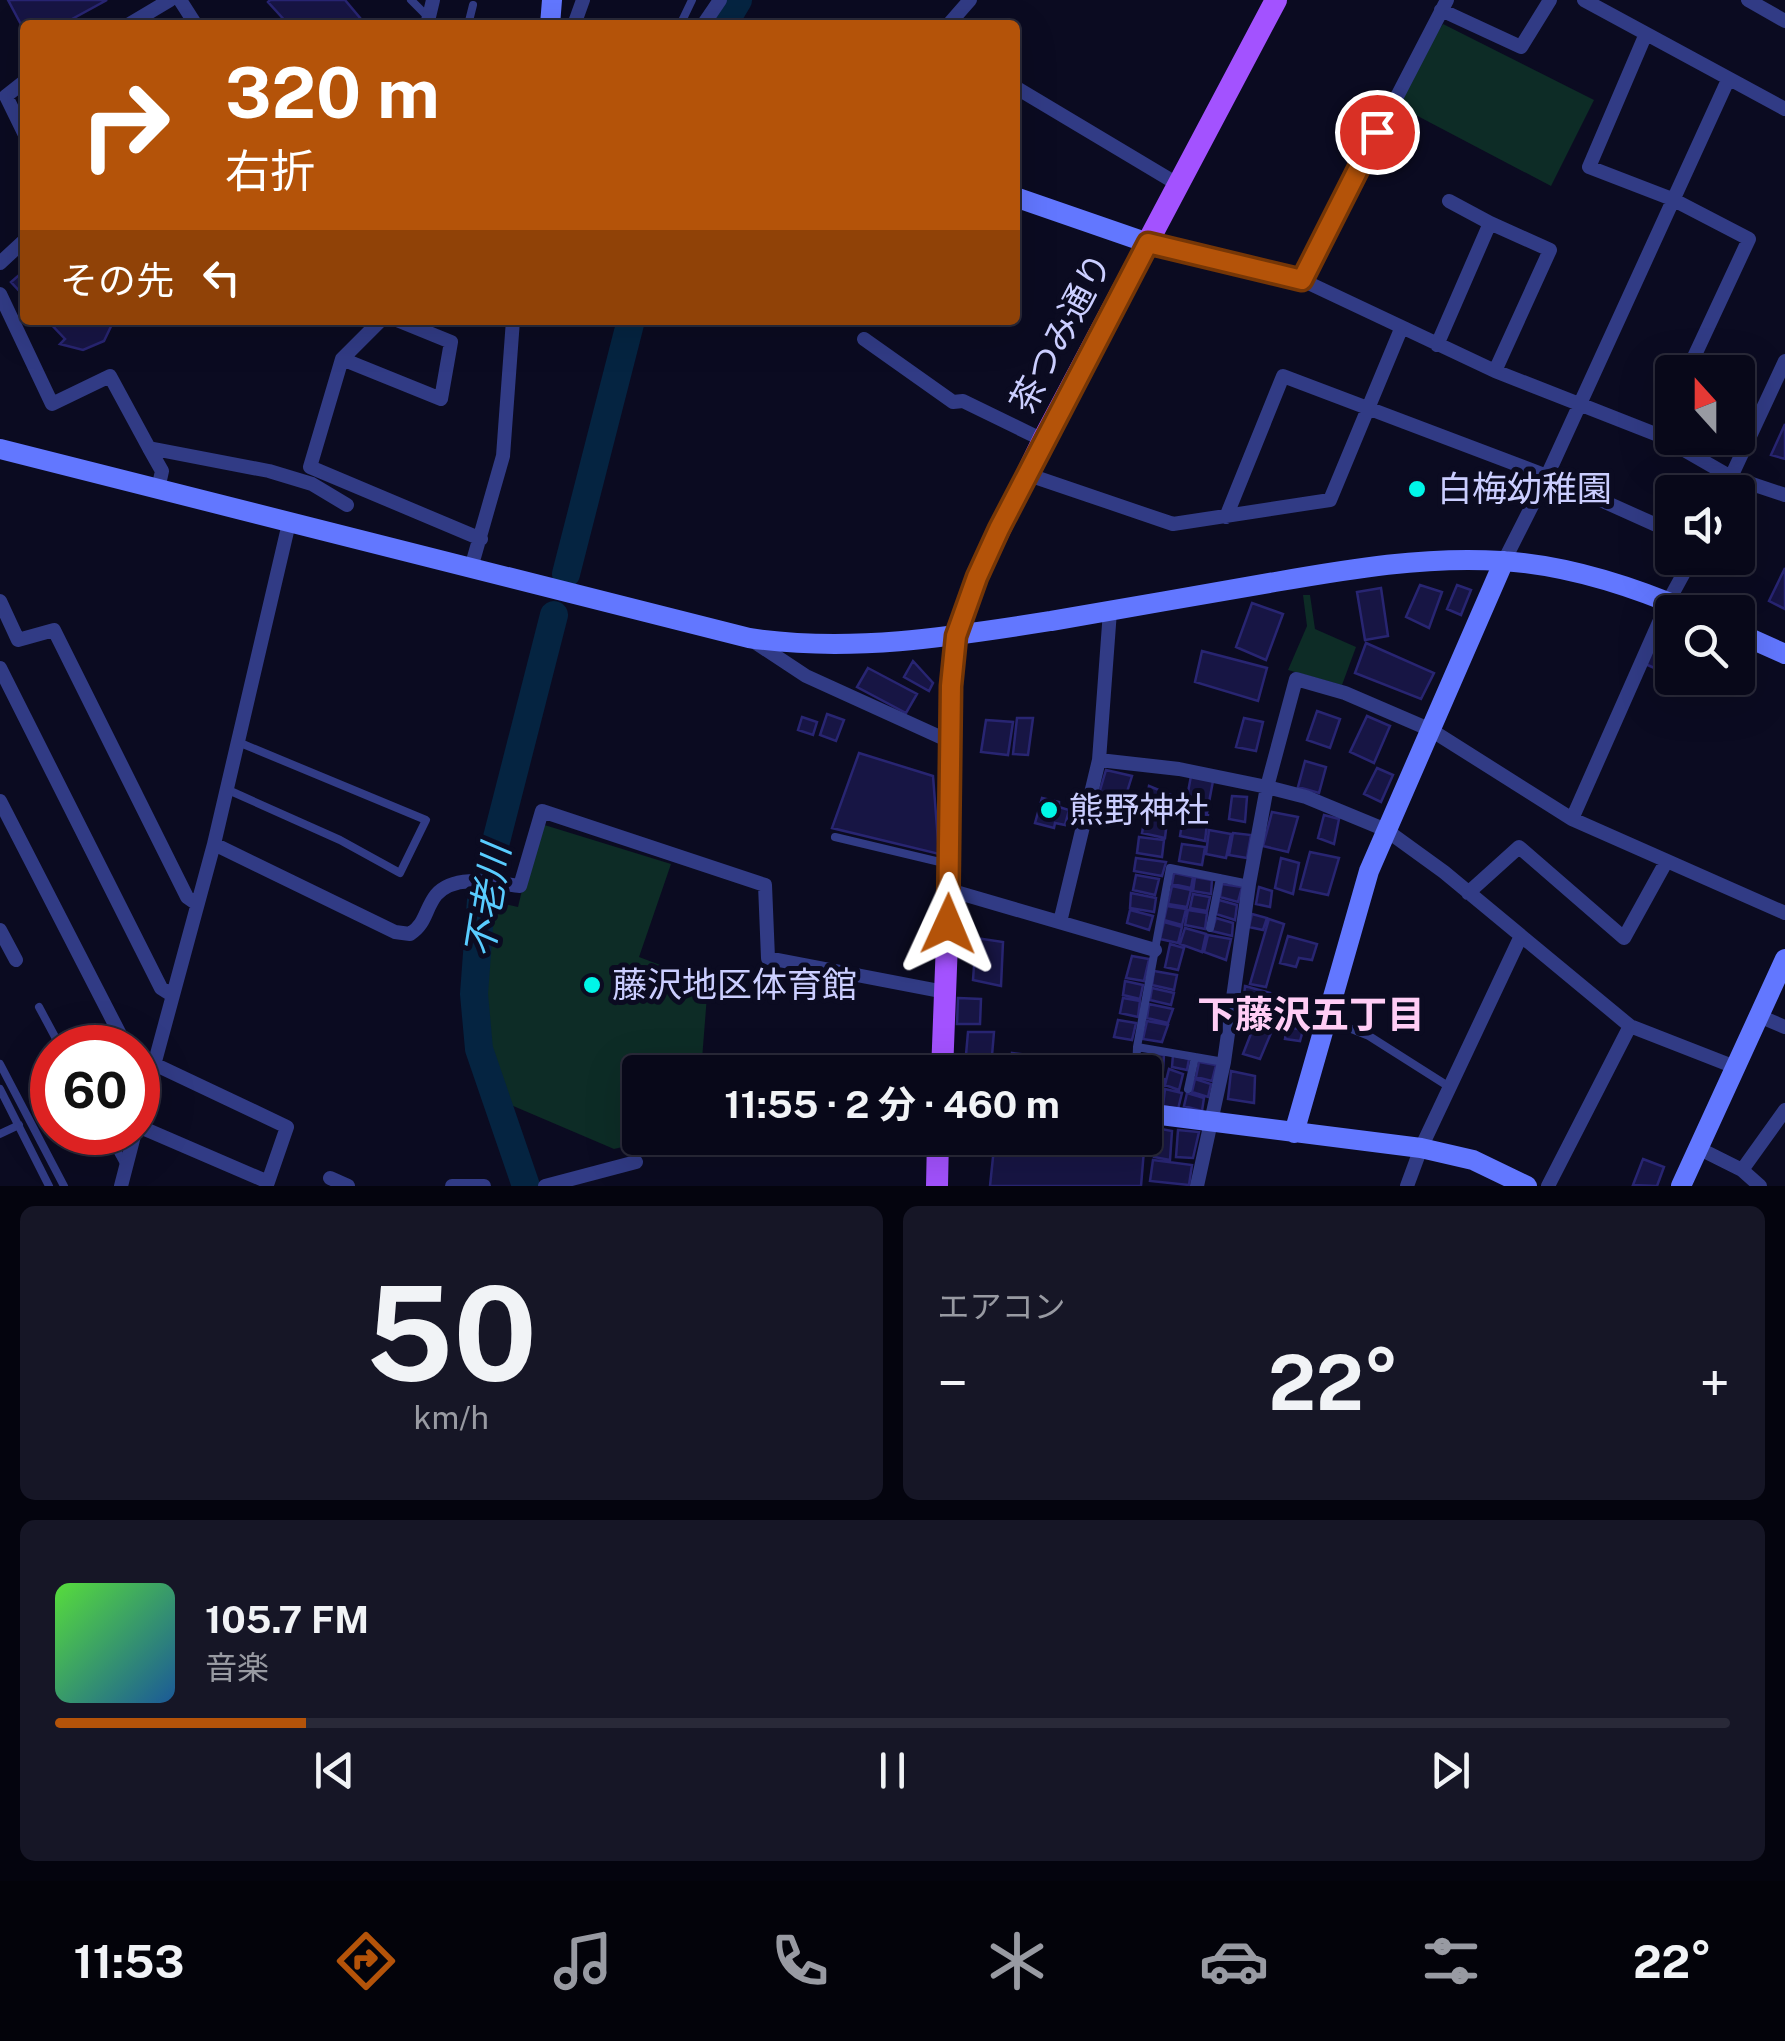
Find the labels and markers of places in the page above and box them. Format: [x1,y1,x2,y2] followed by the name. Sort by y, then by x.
[1335,90,1420,175] pin
[1437,468,1612,509] place label: 白梅幼稚園
[1406,478,1428,500] marker: 白梅幼稚園
[1069,789,1209,830] place label: 熊野神社
[1038,799,1060,821] marker: 熊野神社
[612,964,857,1005] place label: 藤沢地区体育館
[581,974,603,996] marker: 藤沢地区体育館

